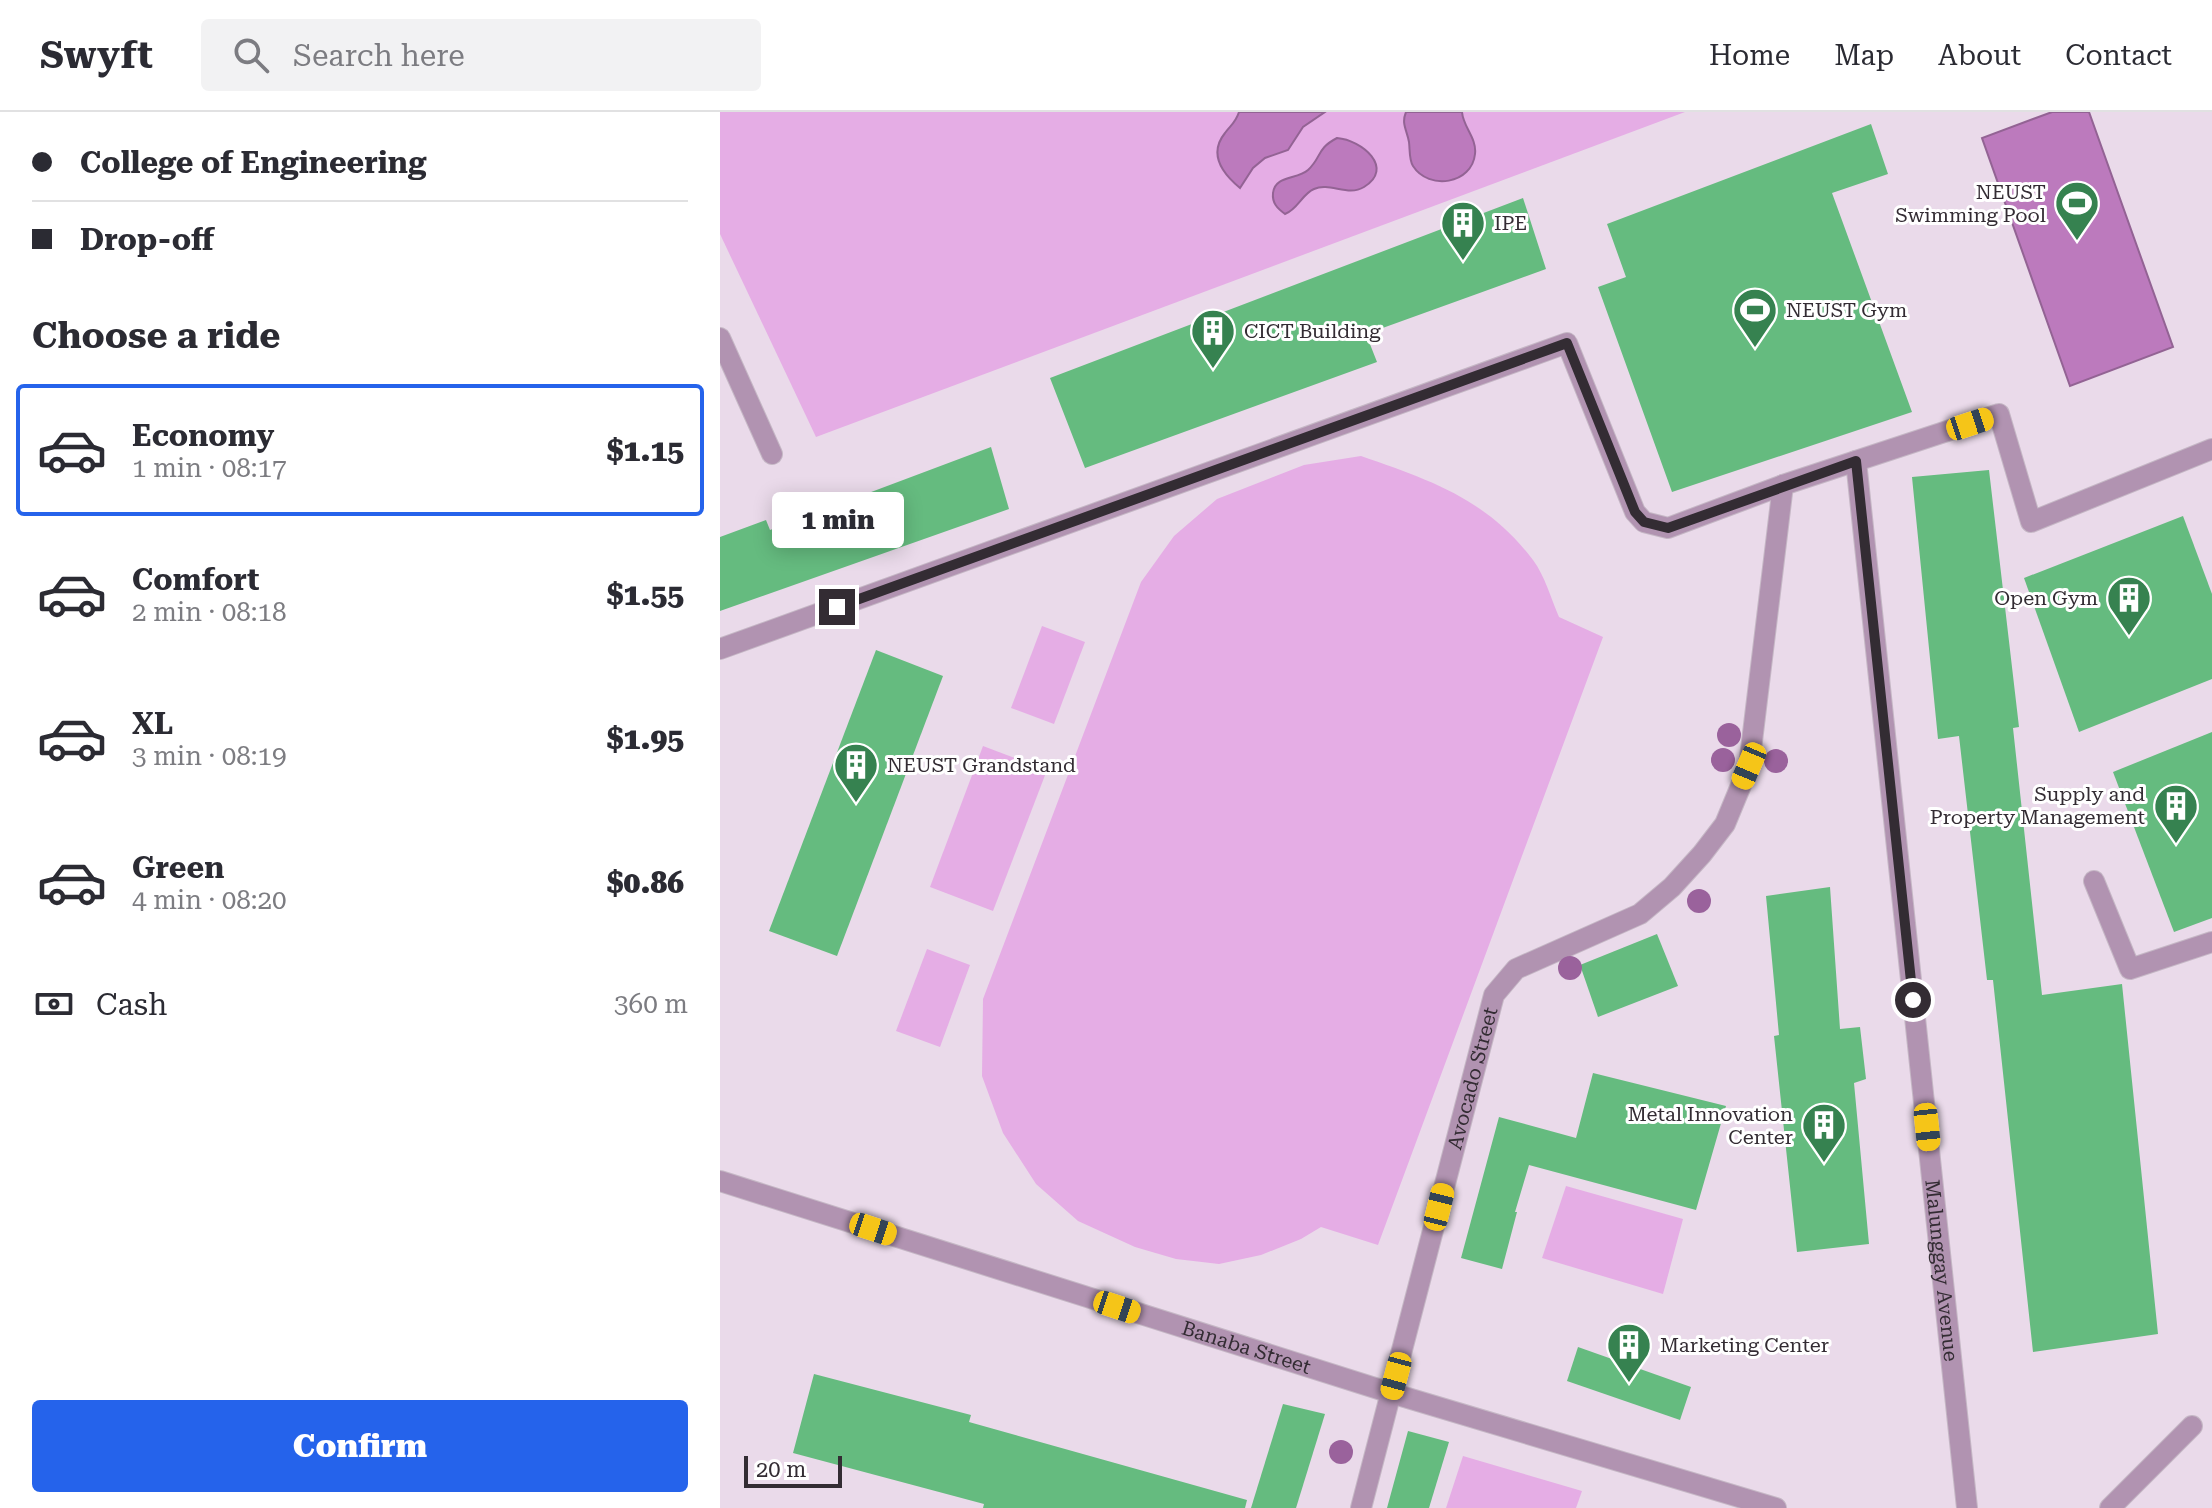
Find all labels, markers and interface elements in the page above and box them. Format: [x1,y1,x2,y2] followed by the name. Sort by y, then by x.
[201,19,761,91] search box
[40,33,153,77] text: Swyft
[229,33,273,77] icon: search
[293,38,465,73] text: Search here
[1709,39,1790,72] text: Home
[1834,39,1894,72] text: Map
[1938,39,2021,72] text: About
[2065,39,2172,72] text: Contact
[80,145,427,180] text: College of Engineering
[2053,179,2101,242] sports icon: NEUST Swimming Pool
[1895,180,2046,227] place label: NEUST Swimming Pool
[1439,199,1487,262] building icon: IPE
[1494,211,1527,235] place label: IPE
[80,222,214,257] text: Drop-off
[1731,286,1779,349] sports icon: NEUST Gym
[1786,298,1907,322] place label: NEUST Gym
[1189,307,1237,370] building icon: CICT Building
[32,315,280,357] text: Choose a ride
[1244,319,1381,343] place label: CICT Building
[1943,405,1997,443] car
[36,414,108,486] icon: car
[132,418,274,453] text: Economy
[607,433,684,468] text: $1.15
[132,453,287,483] text: 1 min · 08:17
[771,491,903,547] callout: 1 min
[801,505,875,535] text: 1 min
[36,558,108,630] icon: car
[132,562,259,597] text: Comfort
[2105,574,2153,637] building icon: Open Gym
[607,577,684,612] text: $1.55
[1994,586,2098,610] place label: Open Gym
[819,589,855,625] route end
[132,597,287,627] text: 2 min · 08:18
[36,702,108,774] icon: car
[132,706,173,741] text: XL
[607,721,684,756] text: $1.95
[1729,739,1769,793] car
[132,741,287,771] text: 3 min · 08:19
[832,741,880,804] building icon: NEUST Grandstand
[887,753,1076,777] place label: NEUST Grandstand
[1930,782,2146,829] place label: Supply and Property Management
[2152,782,2200,845] building icon: Supply and Property Management
[36,846,108,918] icon: car
[132,850,224,885] text: Green
[607,865,684,900] text: $0.86
[132,885,287,915] text: 4 min · 08:20
[32,982,76,1026] icon: cash
[1895,982,1931,1018] route start
[96,987,167,1022] text: Cash
[614,989,688,1019] text: 360 m
[1442,1004,1503,1152] street label: Avocado Street
[1800,1101,1848,1164] building icon: Metal Innovation Center
[1628,1102,1793,1149] place label: Metal Innovation Center
[1913,1102,1941,1152] car
[1920,1178,1963,1363] street label: Malunggay Avenue
[1422,1181,1456,1233] car
[846,1210,900,1248] car
[1090,1288,1144,1326] car
[1179,1316,1314,1379] street label: Banaba Street
[1605,1321,1653,1384] building icon: Marketing Center
[1660,1333,1829,1357] place label: Marketing Center
[1378,1350,1414,1402] car
[32,1400,688,1492] button: Confirm
[744,1452,842,1488] scale bar
[756,1457,806,1482] text: 20 m

